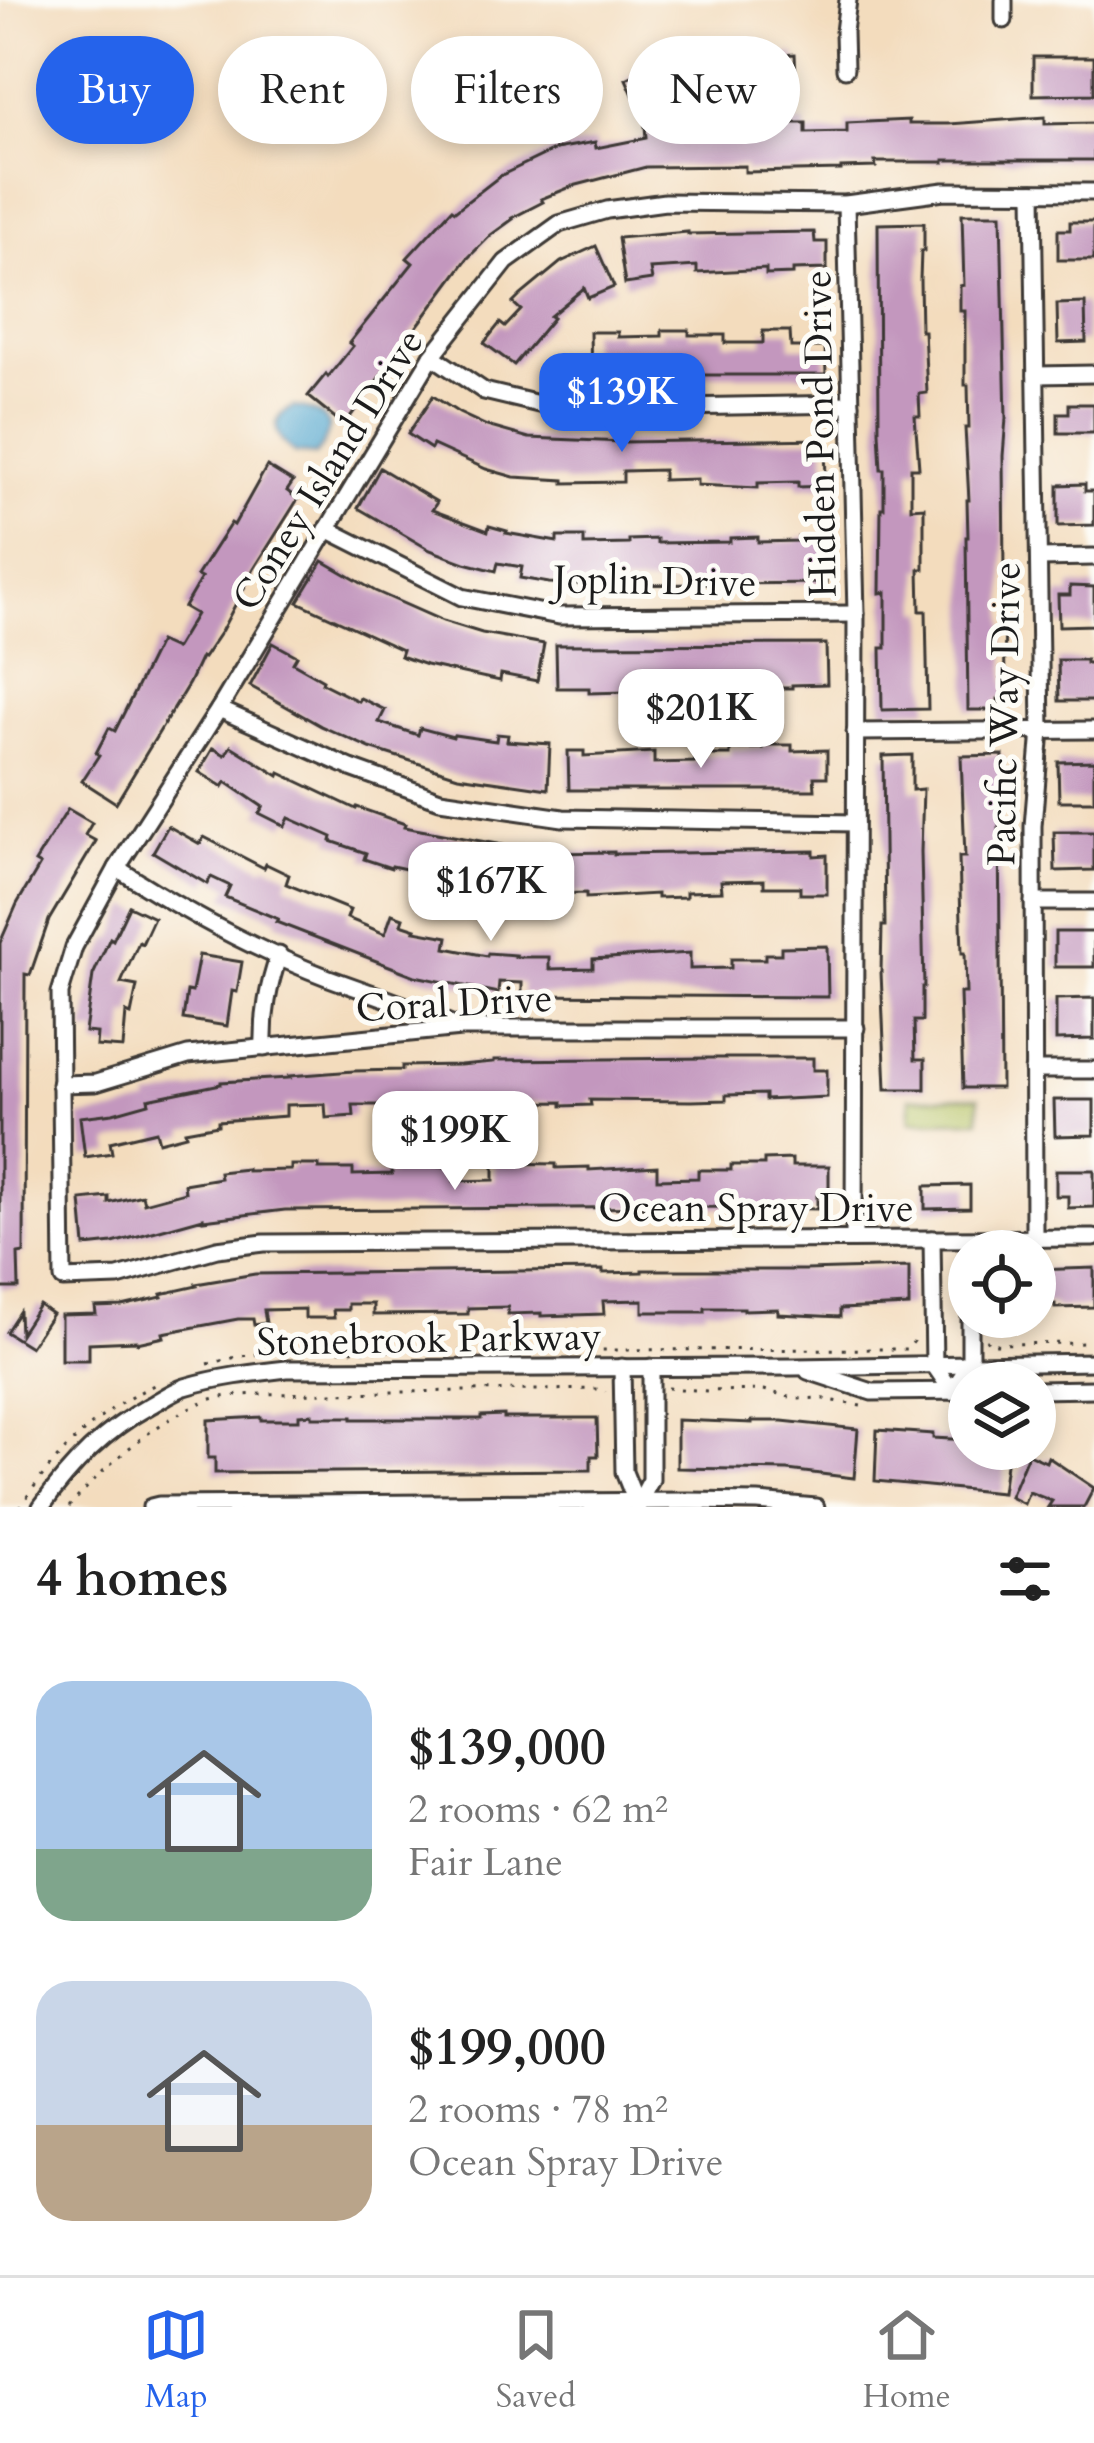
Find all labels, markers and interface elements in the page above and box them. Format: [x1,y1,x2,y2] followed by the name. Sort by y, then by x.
[36,36,194,144] chip: Buy
[218,36,387,144] chip: Rent
[411,36,603,144] chip: Filters
[627,36,800,144] chip: New
[791,270,850,598] street label: Hidden Pond Drive
[220,319,436,621] street label: Coney Island Drive
[538,353,706,455] pin: $139K
[566,365,678,418] text: $139K
[548,553,757,610] street label: Joplin Drive
[975,561,1034,867] street label: Pacific Way Drive
[617,669,785,771] pin: $201K
[645,681,757,734] text: $201K
[407,842,575,944] pin: $167K
[435,854,547,907] text: $167K
[354,972,554,1035] street label: Coral Drive
[371,1091,539,1193] pin: $199K
[399,1103,511,1156] text: $199K
[598,1182,914,1235] street label: Ocean Spray Drive
[948,1230,1056,1470] map controls
[948,1230,1056,1338] button: locate
[256,1310,602,1369] street label: Stonebrook Parkway
[948,1362,1056,1470] button: layers
[36,1544,228,1614] text: 4 homes
[992,1546,1058,1612] icon: filters
[408,1713,606,1783] text: $139,000
[132,1729,276,1873] icon: home
[408,1783,668,1836] text: 2 rooms · 62 m²
[408,1836,563,1889] text: Fair Lane
[408,2013,606,2083] text: $199,000
[132,2029,276,2173] icon: home
[408,2083,668,2136] text: 2 rooms · 78 m²
[408,2136,723,2189] text: Ocean Spray Drive
[143,2302,209,2419] tab: Map
[496,2302,576,2419] tab: Saved
[862,2302,951,2419] tab: Home

